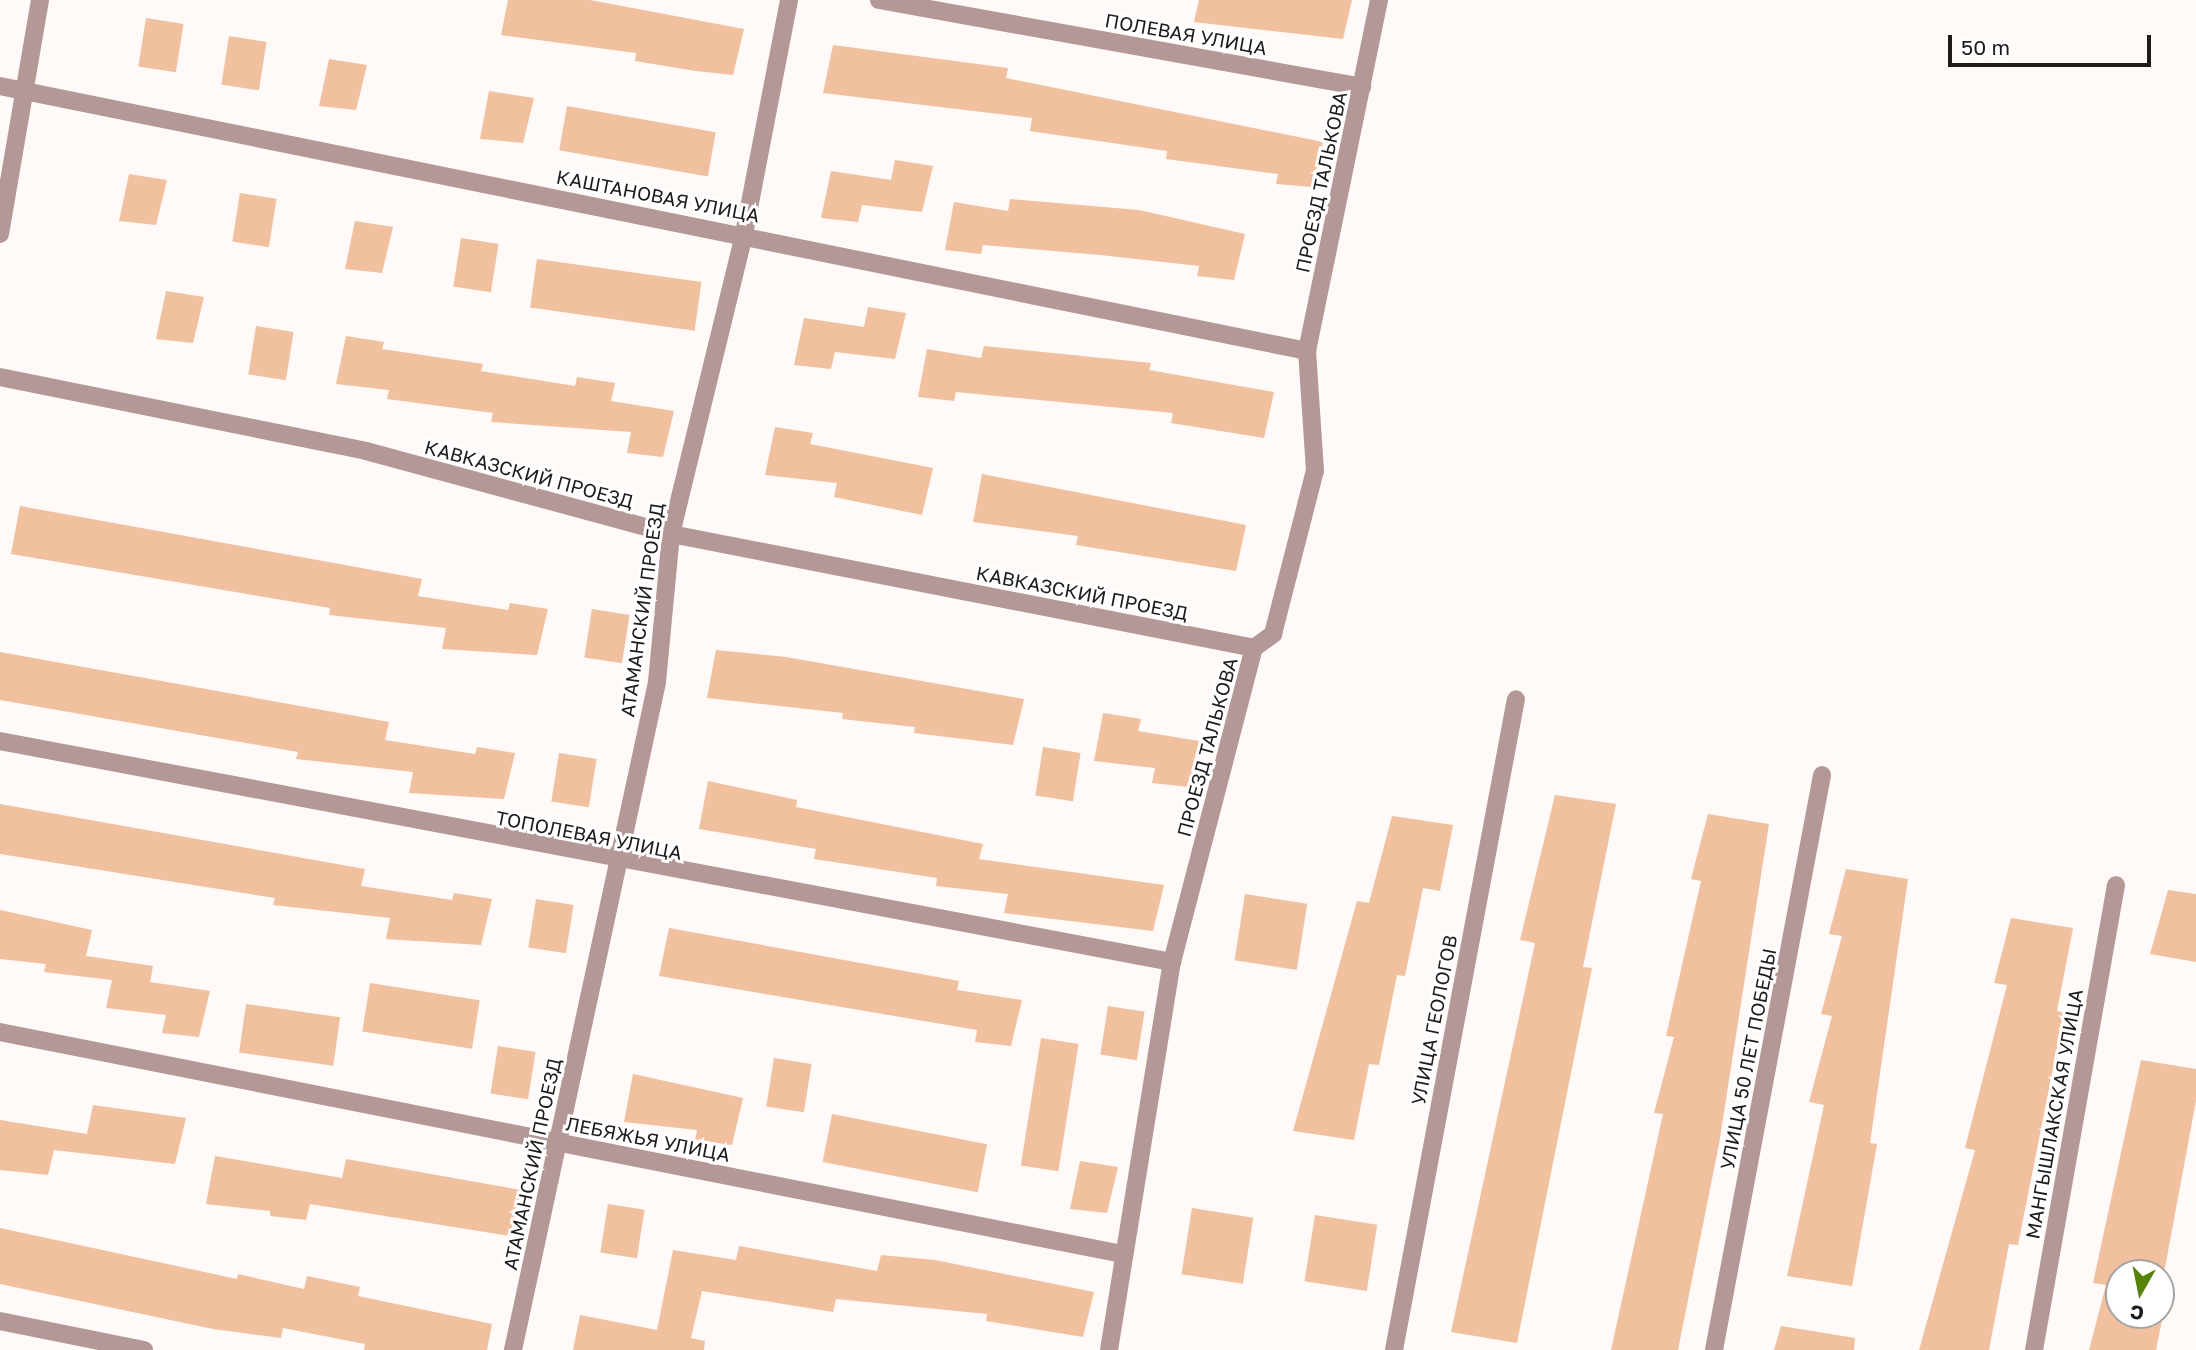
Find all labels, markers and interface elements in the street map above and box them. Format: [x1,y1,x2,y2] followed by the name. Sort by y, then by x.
[1103,9,1269,59] street label: ПОЛЕВАЯ УЛИЦА
[1951,21,2154,65] scale bar
[1961,34,2010,60] text: 50 m
[1291,89,1351,275] street label: ПРОЕЗД ТАЛЬКОВА
[554,165,762,227] street label: КАШТАНОВАЯ УЛИЦА
[422,435,636,513] street label: КАВКАЗСКИЙ ПРОЕЗД
[616,502,668,718] street label: АТАМАНСКИЙ ПРОЕЗД
[974,561,1190,625] street label: КАВКАЗСКИЙ ПРОЕЗД
[1172,655,1242,839] street label: ПРОЕЗД ТАЛЬКОВА
[494,806,684,864] street label: ТОПОЛЕВАЯ УЛИЦА
[1406,933,1462,1107] street label: УЛИЦА ГЕОЛОГОВ
[1715,946,1781,1172] street label: УЛИЦА 50 ЛЕТ ПОБЕДЫ
[2021,987,2087,1241] street label: МАНГЫШЛАКСКАЯ УЛИЦА
[498,1056,566,1272] street label: АТАМАНСКИЙ ПРОЕЗД
[564,1112,732,1166] street label: ЛЕБЯЖЬЯ УЛИЦА
[2105,1259,2175,1329] north arrow
[2128,1301,2145,1326] text: С

